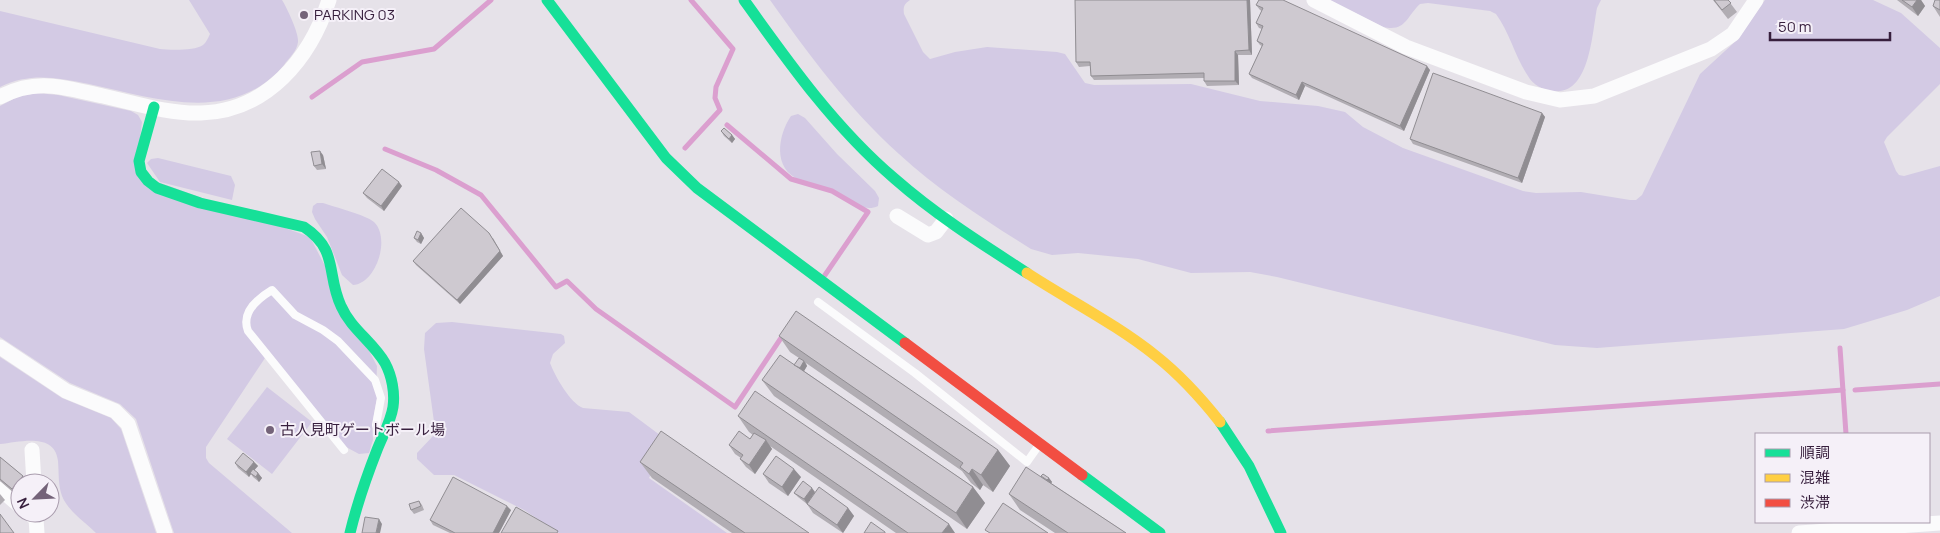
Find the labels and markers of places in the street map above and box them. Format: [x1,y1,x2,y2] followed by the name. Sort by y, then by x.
[314,4,395,25] place label: PARKING 03
[298,9,310,21] marker: PARKING 03
[280,419,445,440] place label: 古人見町ゲートボール場
[264,424,276,436] marker: 古人見町ゲートボール場

